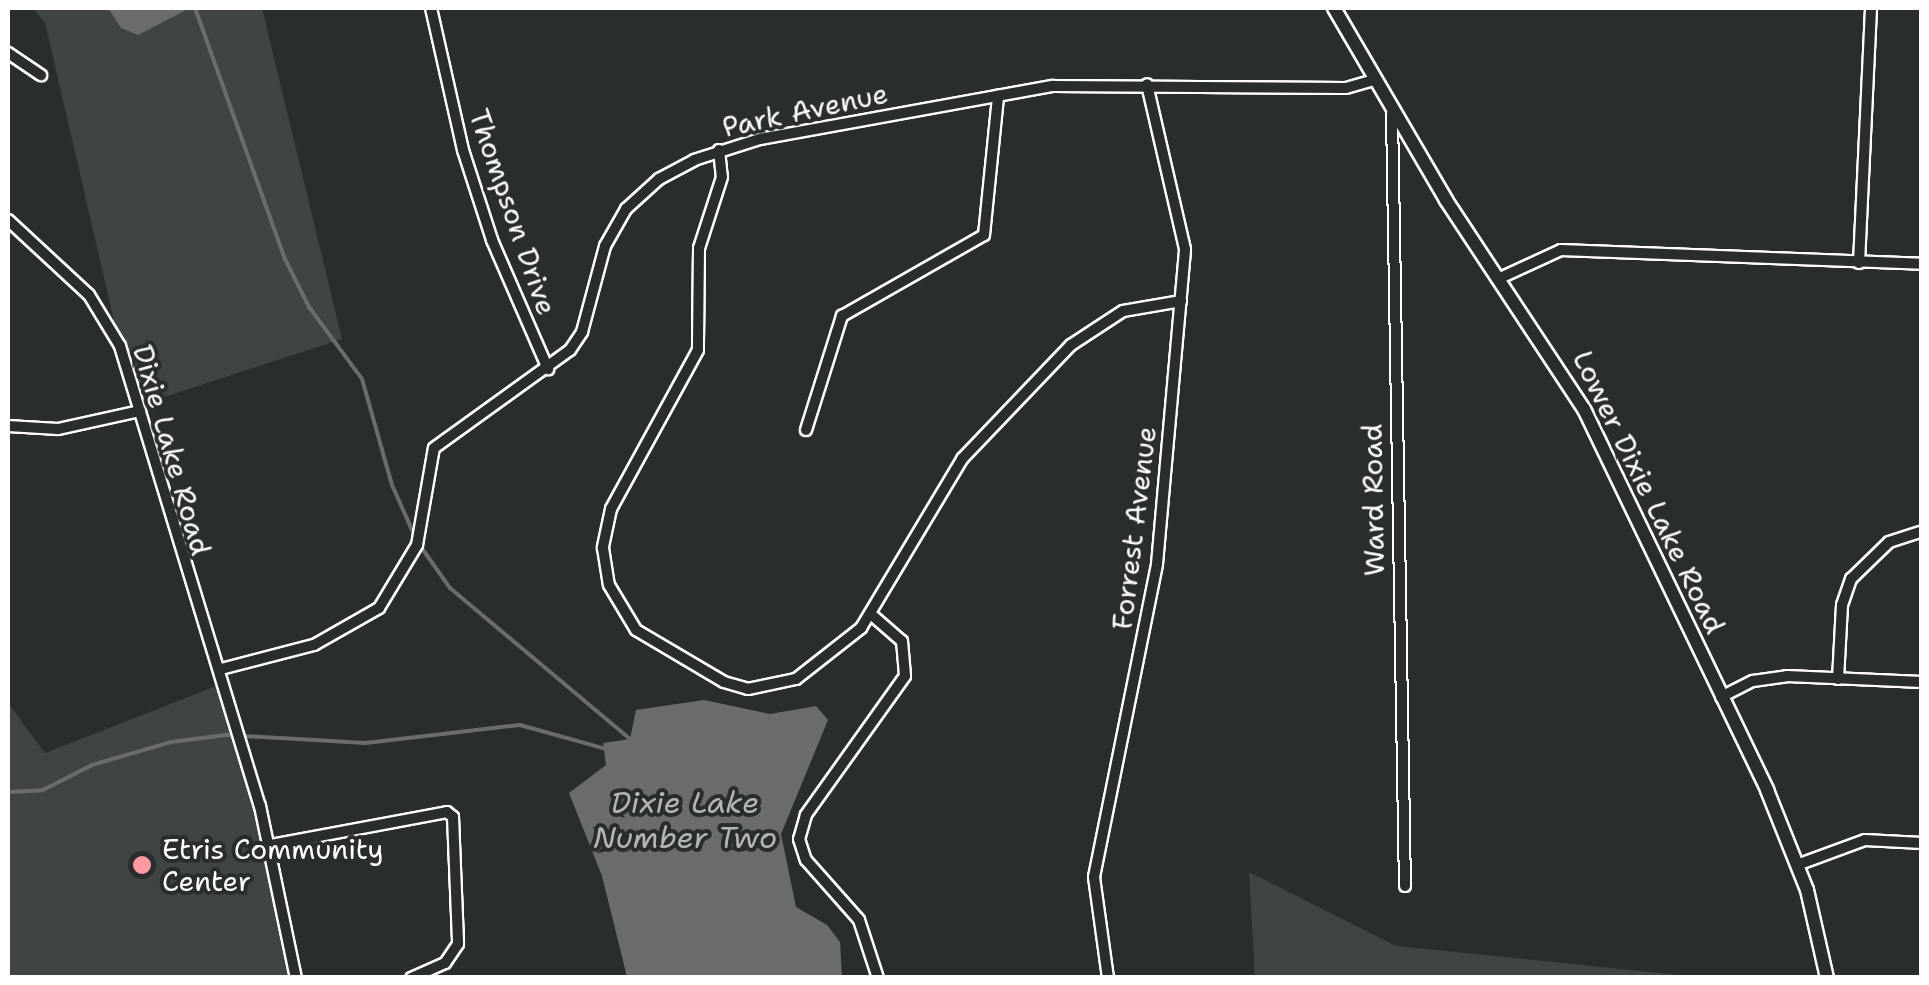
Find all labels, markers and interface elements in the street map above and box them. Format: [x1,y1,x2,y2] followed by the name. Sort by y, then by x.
[719,76,891,144] street label: Park Avenue
[462,105,564,319] street label: Thompson Drive
[126,341,218,559] street label: Dixie Lake Road
[1566,345,1732,639] street label: Lower Dixie Lake Road
[1105,424,1163,632] street label: Forrest Avenue
[1355,424,1391,576] street label: Ward Road
[593,785,777,856] water label: Dixie Lake Number Two
[162,832,384,898] place label: Etris Community Center
[131,854,153,876] marker: Etris Community Center

